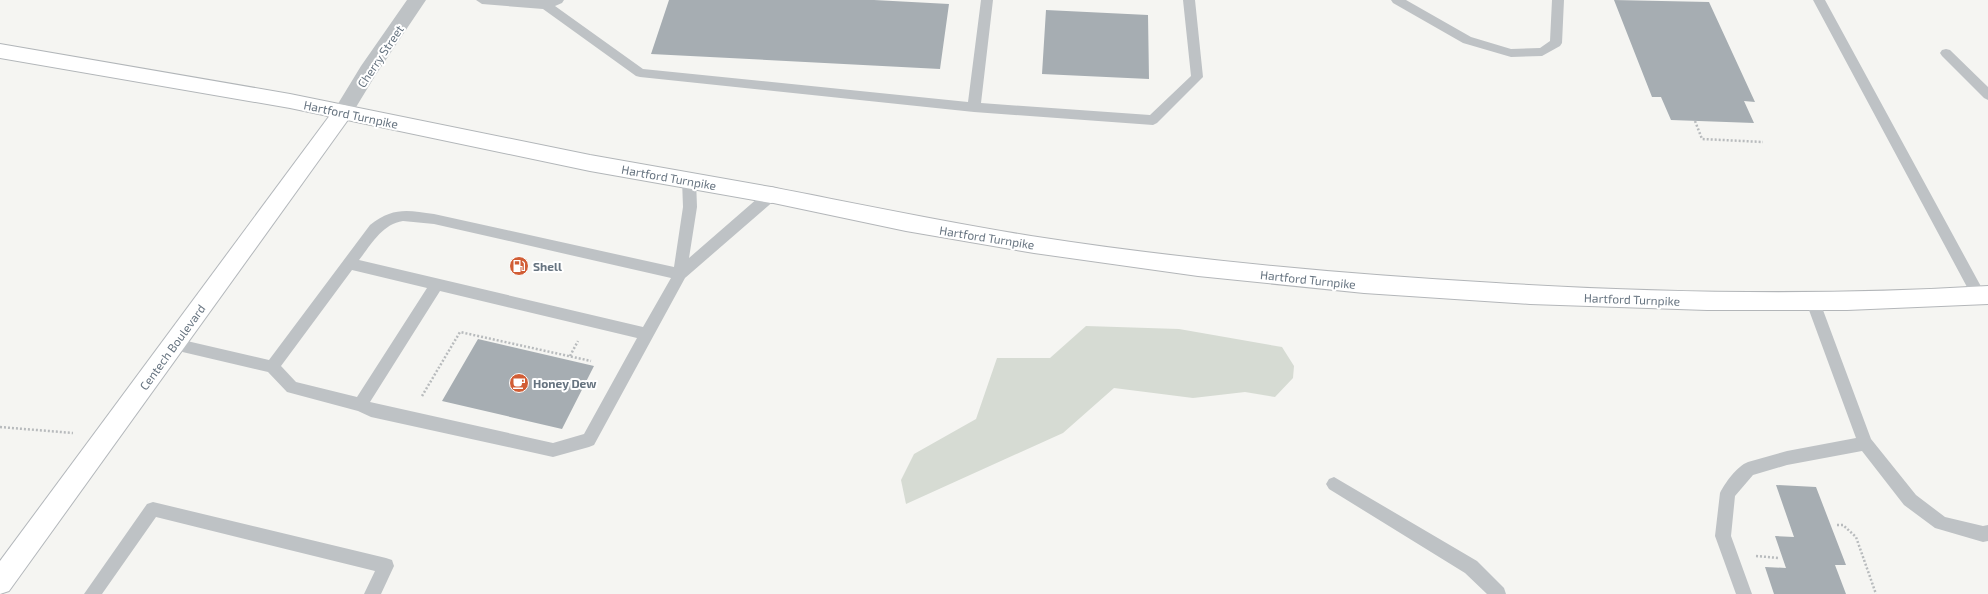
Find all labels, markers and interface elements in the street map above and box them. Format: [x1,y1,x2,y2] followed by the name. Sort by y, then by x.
[354,22,406,90] street label: Cherry Street
[303,97,399,131] street label: Hartford Turnpike
[620,162,718,192] street label: Hartford Turnpike
[938,223,1036,251] street label: Hartford Turnpike
[508,255,530,277] fuel station icon: Shell
[533,259,562,273] place label: Shell
[1259,267,1357,291] street label: Hartford Turnpike
[1584,290,1680,308] street label: Hartford Turnpike
[136,301,208,393] street label: Centech Boulevard
[508,372,530,394] cafe icon: Honey Dew
[533,376,597,391] place label: Honey Dew

